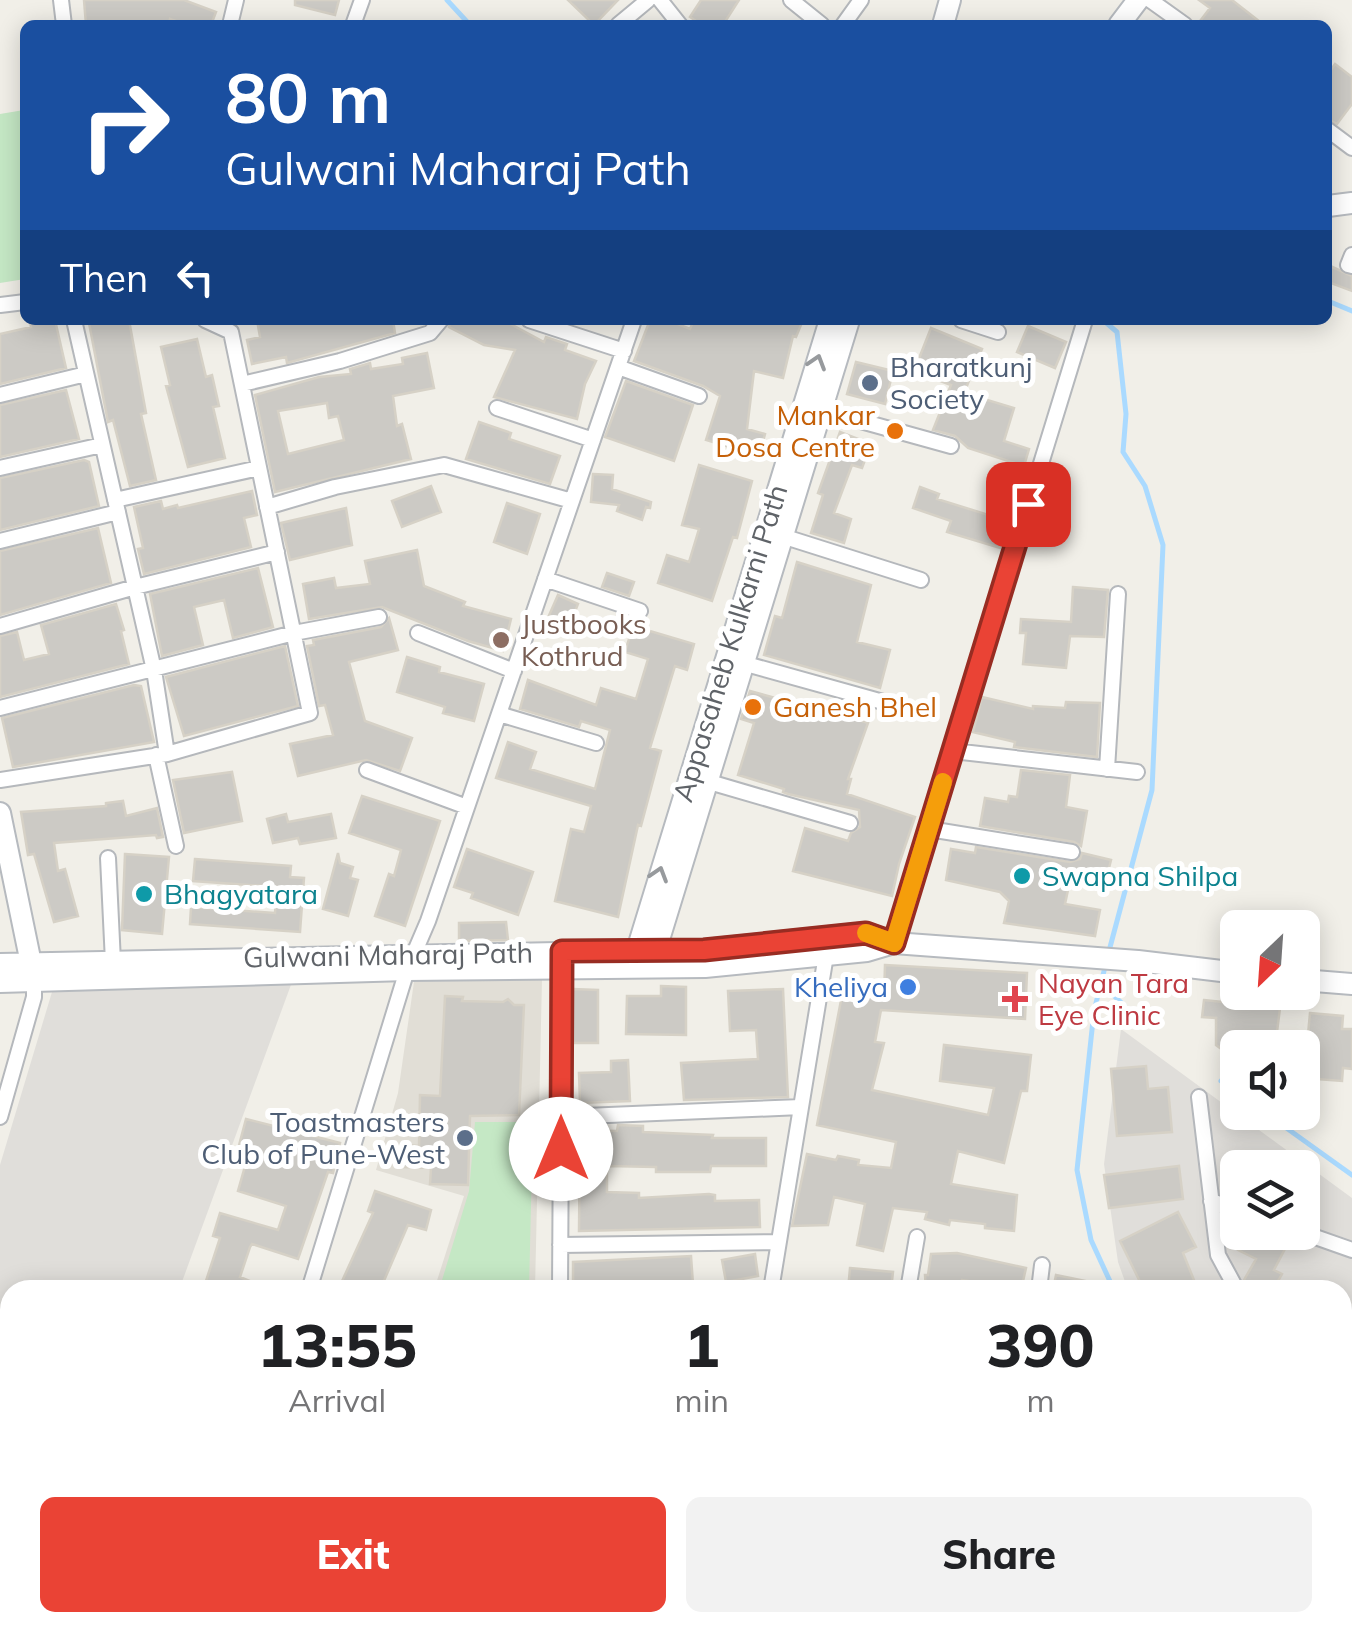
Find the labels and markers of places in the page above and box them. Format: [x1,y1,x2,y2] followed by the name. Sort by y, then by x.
[890,349,1033,416] place label: Bharatkunj Society
[859,372,881,394] marker: Bharatkunj Society
[715,397,876,464] place label: Mankar Dosa Centre
[884,420,906,442] marker: Mankar Dosa Centre
[986,462,1071,547] pin
[521,606,647,673] place label: Justbooks Kothrud
[490,629,512,651] marker: Justbooks Kothrud
[773,689,937,724] place label: Ganesh Bhel
[742,696,764,718] marker: Ganesh Bhel
[1042,858,1238,893] place label: Swapna Shilpa
[1011,865,1033,887] marker: Swapna Shilpa
[164,876,318,911] place label: Bhagyatara
[133,883,155,905] marker: Bhagyatara
[1038,965,1189,1032] place label: Nayan Tara Eye Clinic
[794,969,888,1004] place label: Kheliya
[897,976,919,998] marker: Kheliya
[1002,986,1028,1012] marker: Nayan Tara Eye Clinic
[201,1104,445,1171] place label: Toastmasters Club of Pune-West
[454,1127,476,1149] marker: Toastmasters Club of Pune-West

